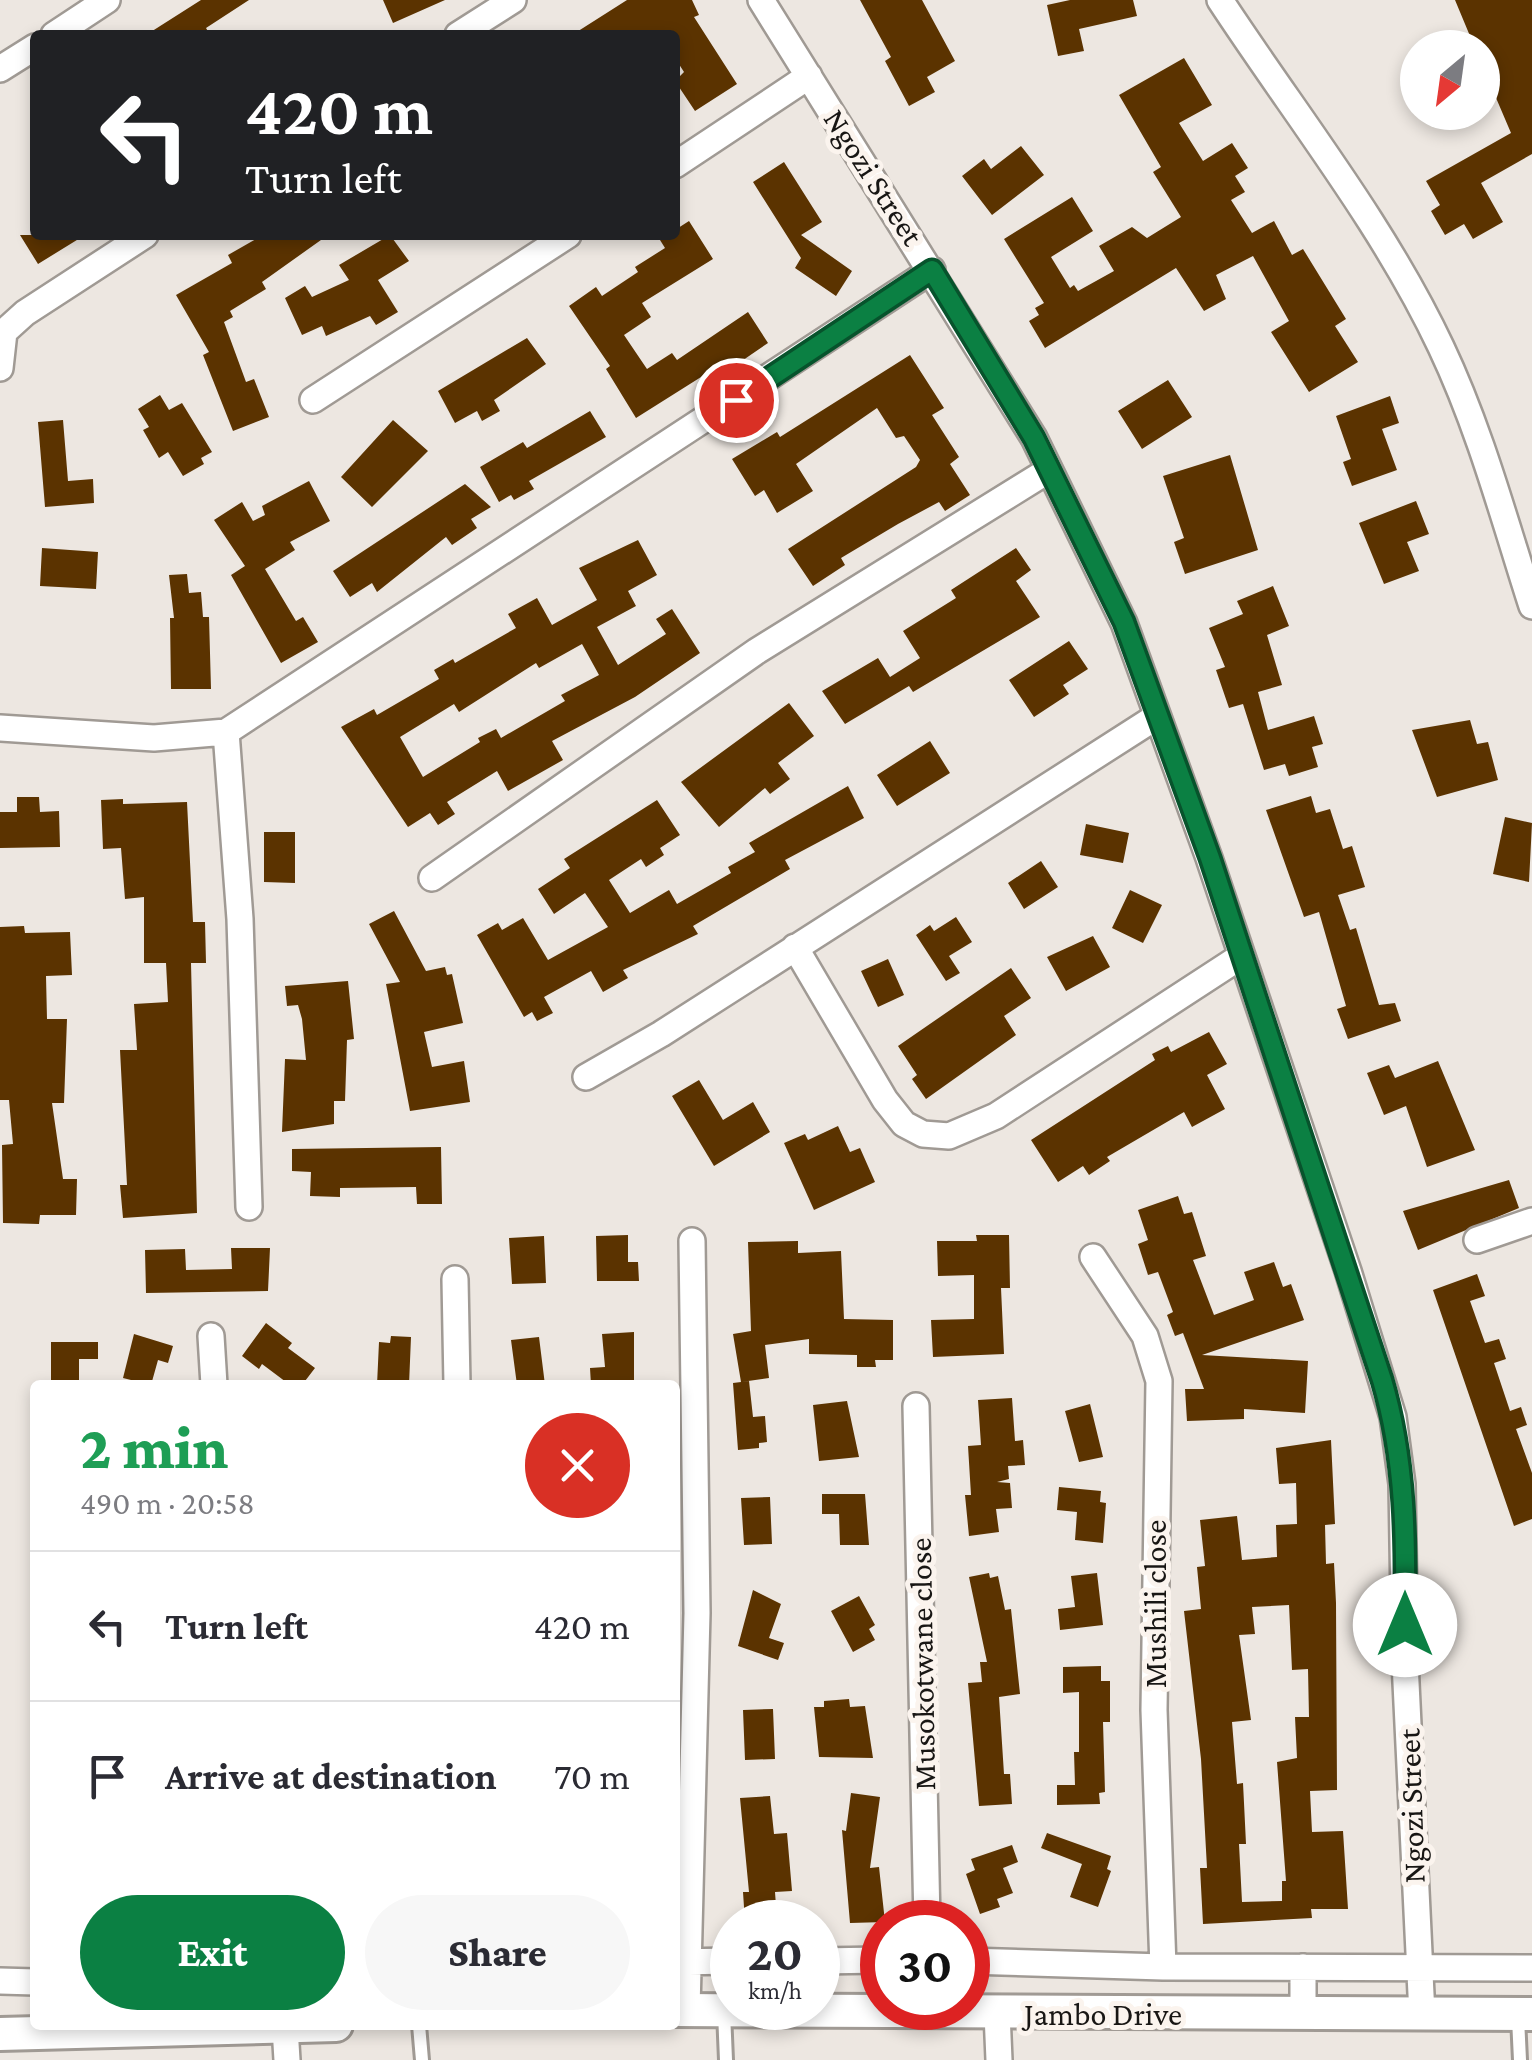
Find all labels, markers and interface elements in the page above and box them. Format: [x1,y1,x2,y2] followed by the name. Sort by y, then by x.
[1400,30,1500,130] north arrow
[1400,30,1500,130] map controls
[80,70,210,200] icon: left
[245,71,433,149] text: 420 m
[817,102,931,252] street label: Ngozi Street
[245,153,402,203] text: Turn left
[694,358,779,443] pin
[709,373,764,428] icon: arrive
[525,1413,630,1518] button: close
[80,1414,228,1481] text: 2 min
[80,1485,255,1521] text: 490 m · 20:58
[1137,1520,1173,1688] street label: Mushili close
[902,1537,942,1791] street label: Musokotwane close
[1353,1573,1457,1677] position arrow
[80,1599,135,1654] icon: left
[165,1605,308,1647] text: Turn left
[534,1605,630,1647] text: 420 m
[1390,1728,1432,1884] street label: Ngozi Street
[80,1749,135,1804] icon: arrive
[165,1755,497,1797] text: Arrive at destination
[554,1755,630,1797] text: 70 m
[80,1895,345,2010] button: Exit
[365,1895,630,2010] button: Share
[860,1900,990,2030] speed limit sign: 30
[747,1925,803,1981] text: 20
[748,1977,802,2004] text: km/h
[1021,1996,1182,2032] street label: Jambo Drive

